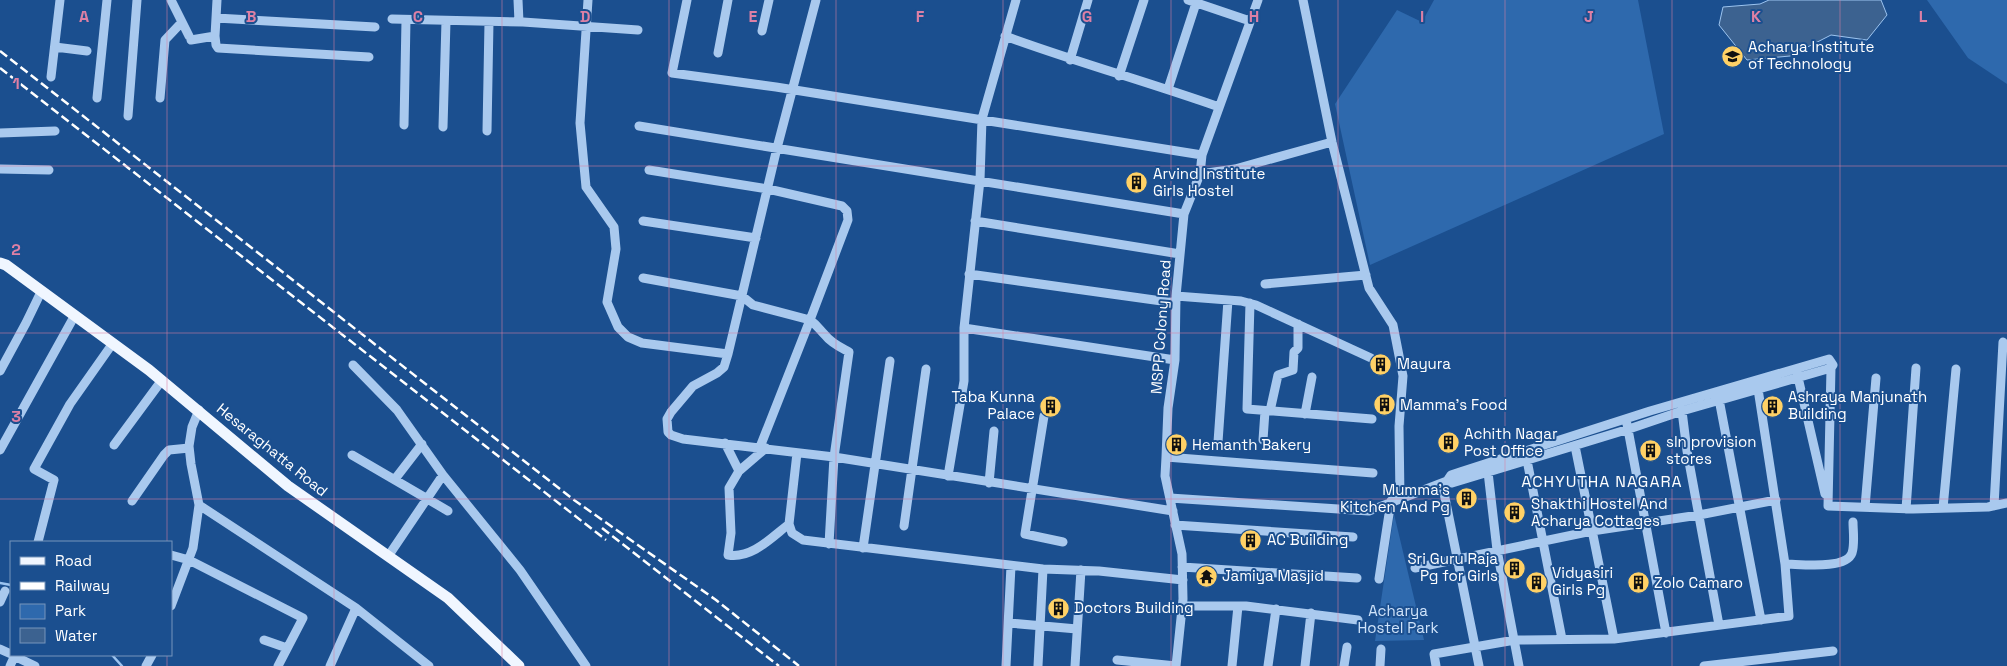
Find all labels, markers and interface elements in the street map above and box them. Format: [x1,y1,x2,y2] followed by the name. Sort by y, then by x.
[79,6,89,27] text: A
[246,6,256,27] text: B
[413,6,423,27] text: C
[580,6,590,27] text: D
[749,6,758,27] text: E
[916,6,925,27] text: F
[1082,6,1092,27] text: G
[1249,6,1259,27] text: H
[1420,6,1424,27] text: I
[1584,6,1594,27] text: J
[1751,6,1761,27] text: K
[1919,6,1928,27] text: L
[1748,37,1874,73] place label: Acharya Institute of Technology
[1720,44,1744,68] school or university icon: Acharya Institute of Technology
[12,73,20,94] text: 1
[1153,164,1265,200] place label: Arvind Institute Girls Hostel
[1125,171,1149,195] building icon: Arvind Institute Girls Hostel
[11,239,21,260] text: 2
[1146,259,1175,395] street label: MSPP Colony Road
[1369,352,1393,376] building icon: Mayura
[1397,354,1451,373] place label: Mayura
[952,387,1035,423] place label: Taba Kunna Palace
[1788,387,1927,423] place label: Ashraya Manjunath Building
[1372,393,1396,417] building icon: Mamma's Food
[1039,394,1063,418] building icon: Taba Kunna Palace
[1760,394,1784,418] building icon: Ashraya Manjunath Building
[1400,395,1507,414] place label: Mamma's Food
[213,399,332,500] street label: Hesaraghatta Road
[11,406,21,427] text: 3
[1464,424,1558,460] place label: Achith Nagar Post Office
[1436,431,1460,455] building icon: Achith Nagar Post Office
[1666,432,1756,468] place label: sln provision stores
[1164,433,1188,457] building icon: Hemanth Bakery
[1192,435,1311,454] place label: Hemanth Bakery
[1638,439,1662,463] building icon: sln provision stores
[1521,471,1683,492] district label: ACHYUTHA NAGARA
[1340,480,1450,516] place label: Mumma's Kitchen And Pg
[1454,487,1478,511] building icon: Mumma's Kitchen And Pg
[1531,494,1668,530] place label: Shakthi Hostel And Acharya Cottages
[1503,501,1527,525] building icon: Shakthi Hostel And Acharya Cottages
[1239,528,1263,552] building icon: AC Building
[1267,530,1348,549] place label: AC Building
[10,541,172,656] legend
[1407,549,1498,585] place label: Sri Guru Raja Pg for Girls
[55,551,92,570] text: Road
[1502,556,1526,580] building icon: Sri Guru Raja Pg for Girls
[1552,563,1613,599] place label: Vidyasiri Girls Pg
[1194,564,1218,588] temple icon: Jamiya Masjid
[1222,566,1324,585] place label: Jamiya Masjid
[1524,570,1548,594] building icon: Vidyasiri Girls Pg
[1626,571,1650,595] building icon: Zolo Camaro
[1654,573,1743,592] place label: Zolo Camaro
[55,576,110,595] text: Railway
[1046,596,1070,620] building icon: Doctors Building
[1074,598,1194,617] place label: Doctors Building
[55,601,86,620] text: Park
[1357,601,1439,637] park label: Acharya Hostel Park
[55,626,98,645] text: Water

